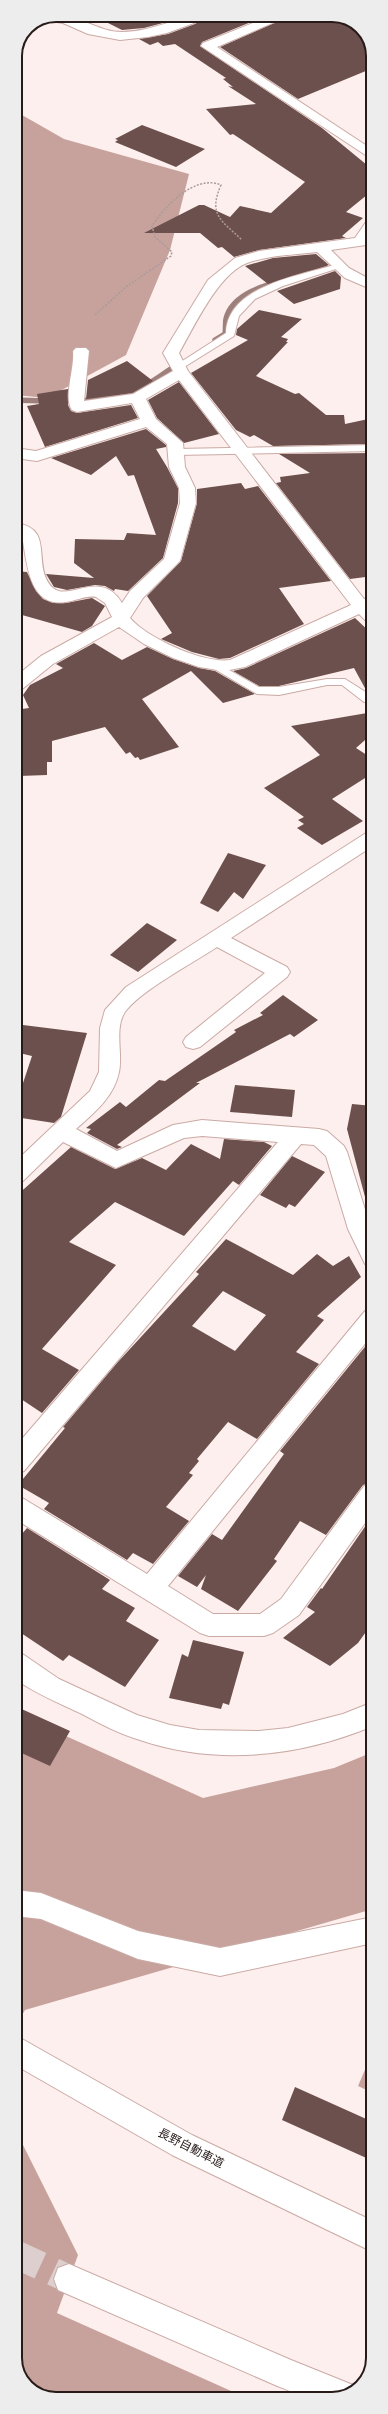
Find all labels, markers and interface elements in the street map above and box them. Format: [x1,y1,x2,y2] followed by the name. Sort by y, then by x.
[155,2125,227,2171] street label: 長野自動車道

